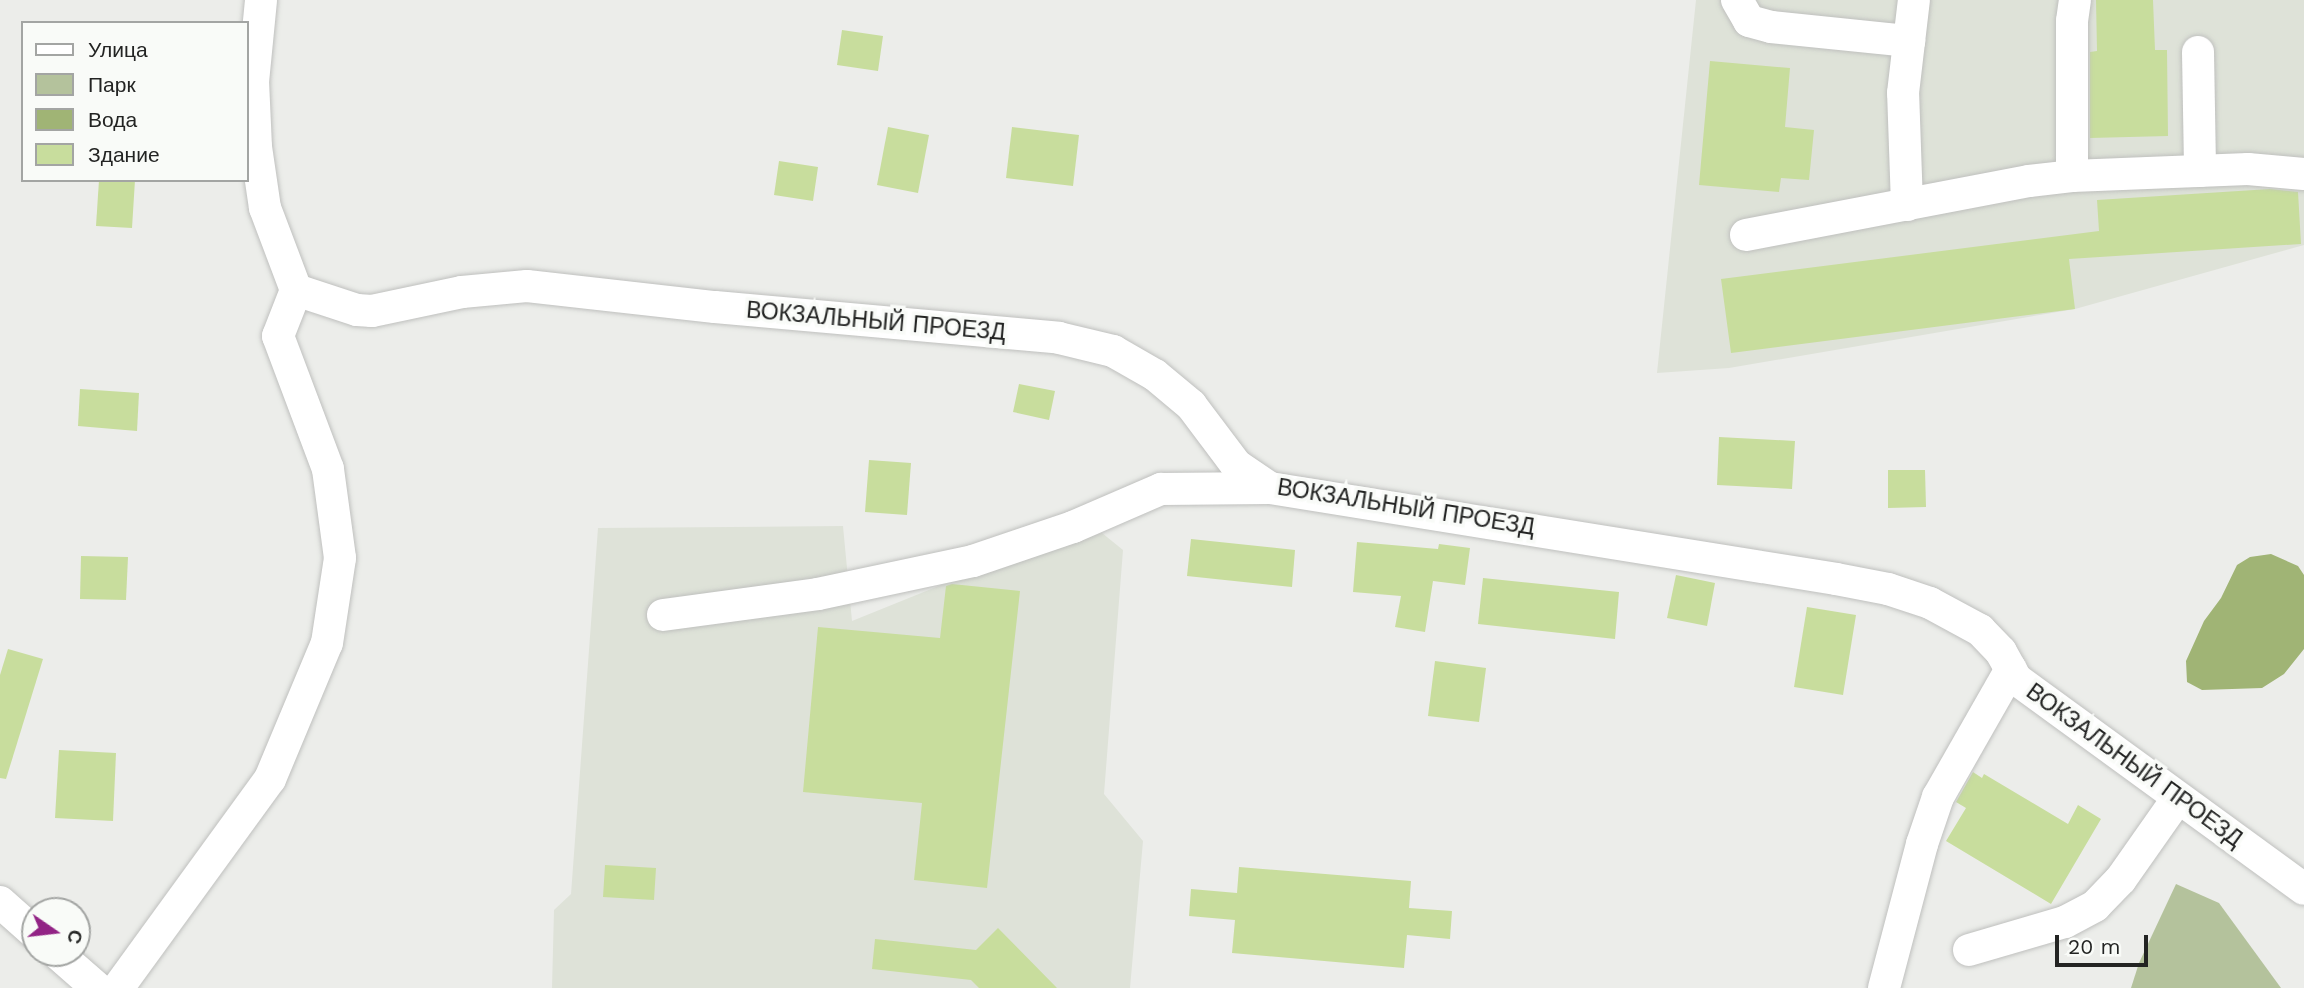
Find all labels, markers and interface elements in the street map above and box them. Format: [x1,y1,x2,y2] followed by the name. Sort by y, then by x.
[21,21,248,182] legend
[88,37,148,62] text: Улица
[88,72,136,97] text: Парк
[88,107,137,132] text: Вода
[88,142,160,167] text: Здание
[745,297,1007,347] street label: ВОКЗАЛЬНЫЙ ПРОЕЗД
[1275,474,1537,542] street label: ВОКЗАЛЬНЫЙ ПРОЕЗД
[2021,678,2247,854] street label: ВОКЗАЛЬНЫЙ ПРОЕЗД
[21,897,91,967] north arrow
[2059,922,2152,966] scale bar
[62,927,88,946] text: С
[2068,934,2120,959] text: 20 m

